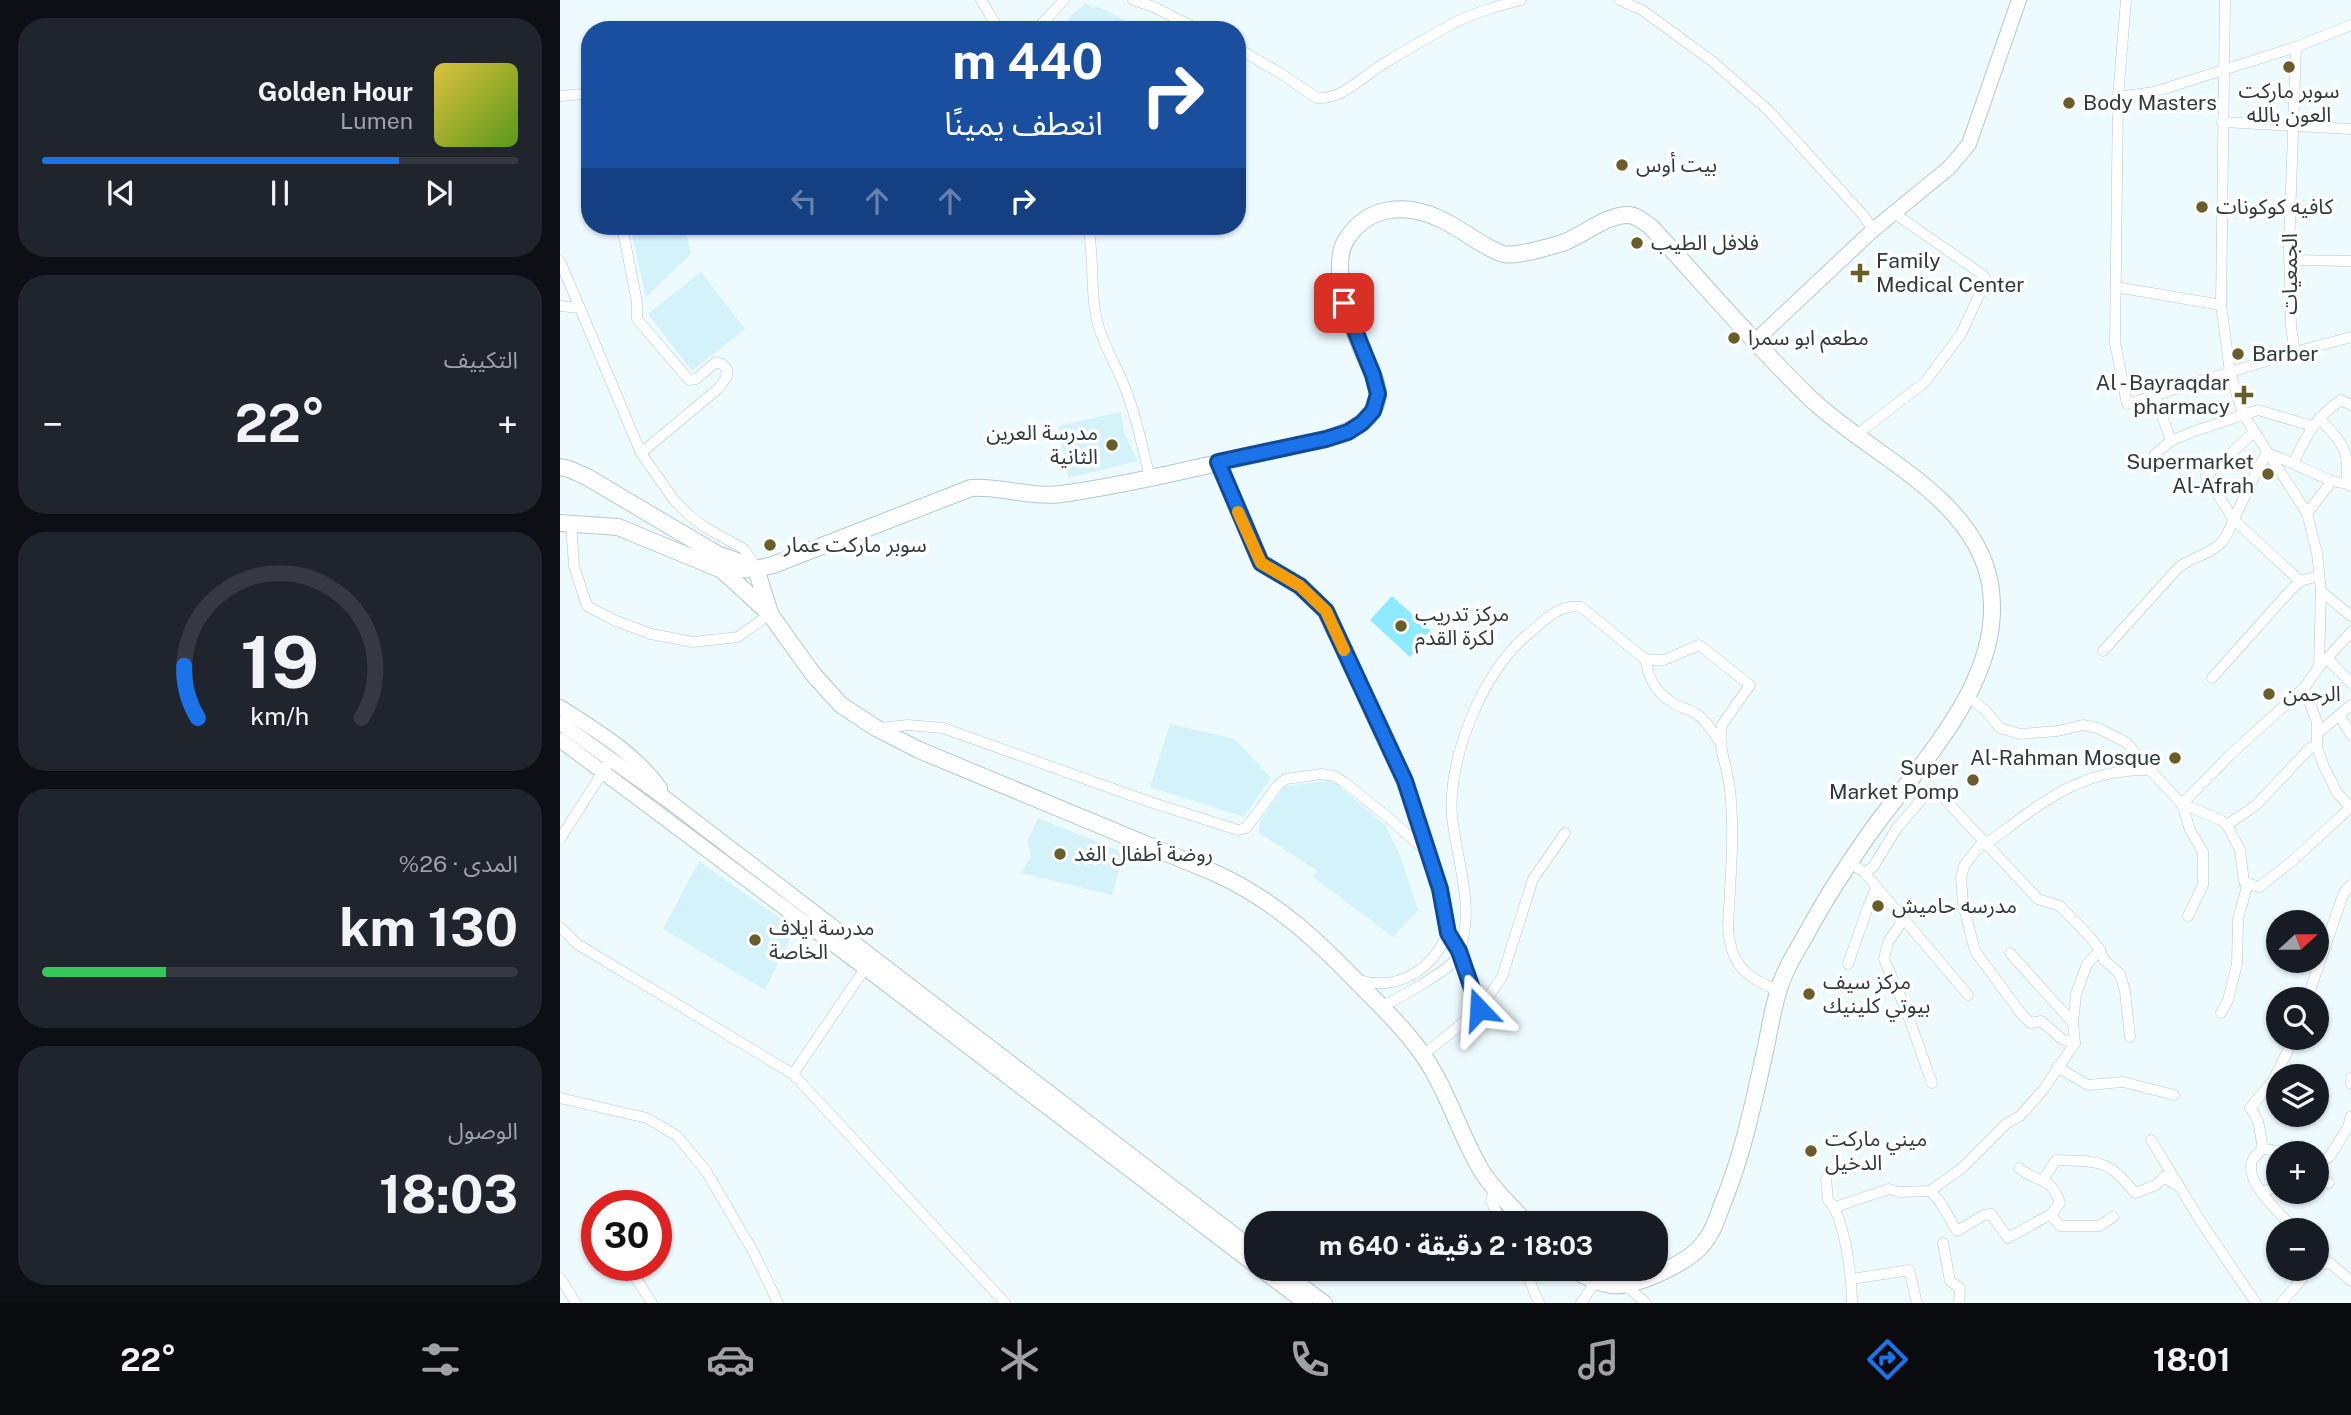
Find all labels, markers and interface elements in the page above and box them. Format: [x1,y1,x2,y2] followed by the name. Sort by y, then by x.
[952,32,1103,90] text: 440 m
[1127,49,1218,140] icon: right
[2281,59,2297,75] marker: سوبر ماركت العون بالله
[258,76,413,107] text: Golden Hour
[2238,78,2340,127] place label: سوبر ماركت العون بالله
[2083,90,2217,115] place label: Body Masters
[2061,95,2077,111] marker: Body Masters
[944,105,1103,142] text: انعطف يمينًا
[340,107,413,134] text: Lumen
[1636,152,1717,177] place label: بيت أوس
[1614,157,1630,173] marker: بيت أوس
[102,174,140,212] icon: previous
[261,174,299,212] icon: pause
[420,174,458,212] icon: next
[785,182,823,220] icon: left
[858,182,896,220] icon: ahead
[931,182,969,220] icon: ahead
[1004,182,1042,220] icon: right
[2216,194,2333,219] place label: كافيه كوكونات
[2194,199,2210,215] marker: كافيه كوكونات
[1651,230,1759,255] place label: فلافل الطيب
[2277,233,2302,315] street label: الجمعيات
[1629,235,1645,251] marker: فلافل الطيب
[1876,248,2025,297] place label: Family Medical Center
[1850,263,1870,283] marker: Family Medical Center
[1314,273,1374,333] pin
[1325,284,1363,322] icon: arrive
[1748,325,1869,353] place label: مطعم ابو سمرا
[1726,330,1742,346] marker: مطعم ابو سمرا
[2252,341,2319,366] place label: Barber
[444,346,518,373] text: التكييف
[2230,346,2246,362] marker: Barber
[2096,370,2230,419] place label: Al - Bayraqdar pharmacy
[2236,387,2252,403] marker: Al - Bayraqdar pharmacy
[235,393,325,454] text: 22°
[42,402,63,447] text: −
[497,402,518,447] text: +
[986,420,1098,469] place label: مدرسة العرين الثانية
[1104,437,1120,453] marker: مدرسة العرين الثانية
[2126,449,2254,498] place label: Supermarket Al-Afrah
[2260,466,2276,482] marker: Supermarket Al-Afrah
[783,532,927,557] place label: سوبر ماركت عمار
[762,537,778,553] marker: سوبر ماركت عمار
[1415,601,1509,654] place label: مركز تدريب لكرة القدم
[1393,618,1409,634] marker: مركز تدريب لكرة القدم
[240,619,320,704] text: 19
[2283,681,2341,706] place label: الرحمن
[2261,686,2277,702] marker: الرحمن
[251,700,309,730] text: km/h
[1970,745,2161,770] place label: Al-Rahman Mosque
[2167,750,2183,766] marker: Al-Rahman Mosque
[1829,755,1959,804] place label: Super Market Pomp
[1965,772,1981,788] marker: Super Market Pomp
[1074,841,1213,866] place label: روضة أطفال الغد
[1052,846,1068,862] marker: روضة أطفال الغد
[398,850,518,877] text: المدى · 26%
[1892,893,2017,918] place label: مدرسه حاميش
[339,897,518,958] text: 130 km
[1870,898,1886,914] marker: مدرسه حاميش
[2266,910,2329,973] north arrow
[2266,910,2329,1281] map controls
[769,915,875,964] place label: مدرسة ايلاف الخاصة
[747,932,763,948] marker: مدرسة ايلاف الخاصة
[1823,969,1930,1022] place label: مركز سيف بيوتي كلينيك
[1442,972,1516,1046] position arrow
[1801,986,1817,1002] marker: مركز سيف بيوتي كلينيك
[2266,987,2329,1050] button: search
[2266,1064,2329,1127] button: layers
[448,1117,518,1144] text: الوصول
[1825,1126,1927,1175] place label: ميني ماركت الدخيل
[2266,1141,2329,1204] button: +
[1803,1143,1819,1159] marker: ميني ماركت الدخيل
[379,1164,518,1225] text: 18:03
[581,1190,672,1281] speed limit sign: 30
[2266,1218,2329,1281] button: −
[1319,1230,1593,1261] text: 18:03 · 2 دقيقة · 640 m
[416,1335,465,1384] icon: filters
[706,1335,755,1384] icon: car
[995,1335,1044,1384] icon: climate
[1285,1335,1334,1384] icon: phone
[1574,1335,1623,1384] icon: music
[1863,1335,1912,1384] icon: directions
[120,1341,176,1378] text: 22°
[2153,1341,2231,1378] text: 18:01

